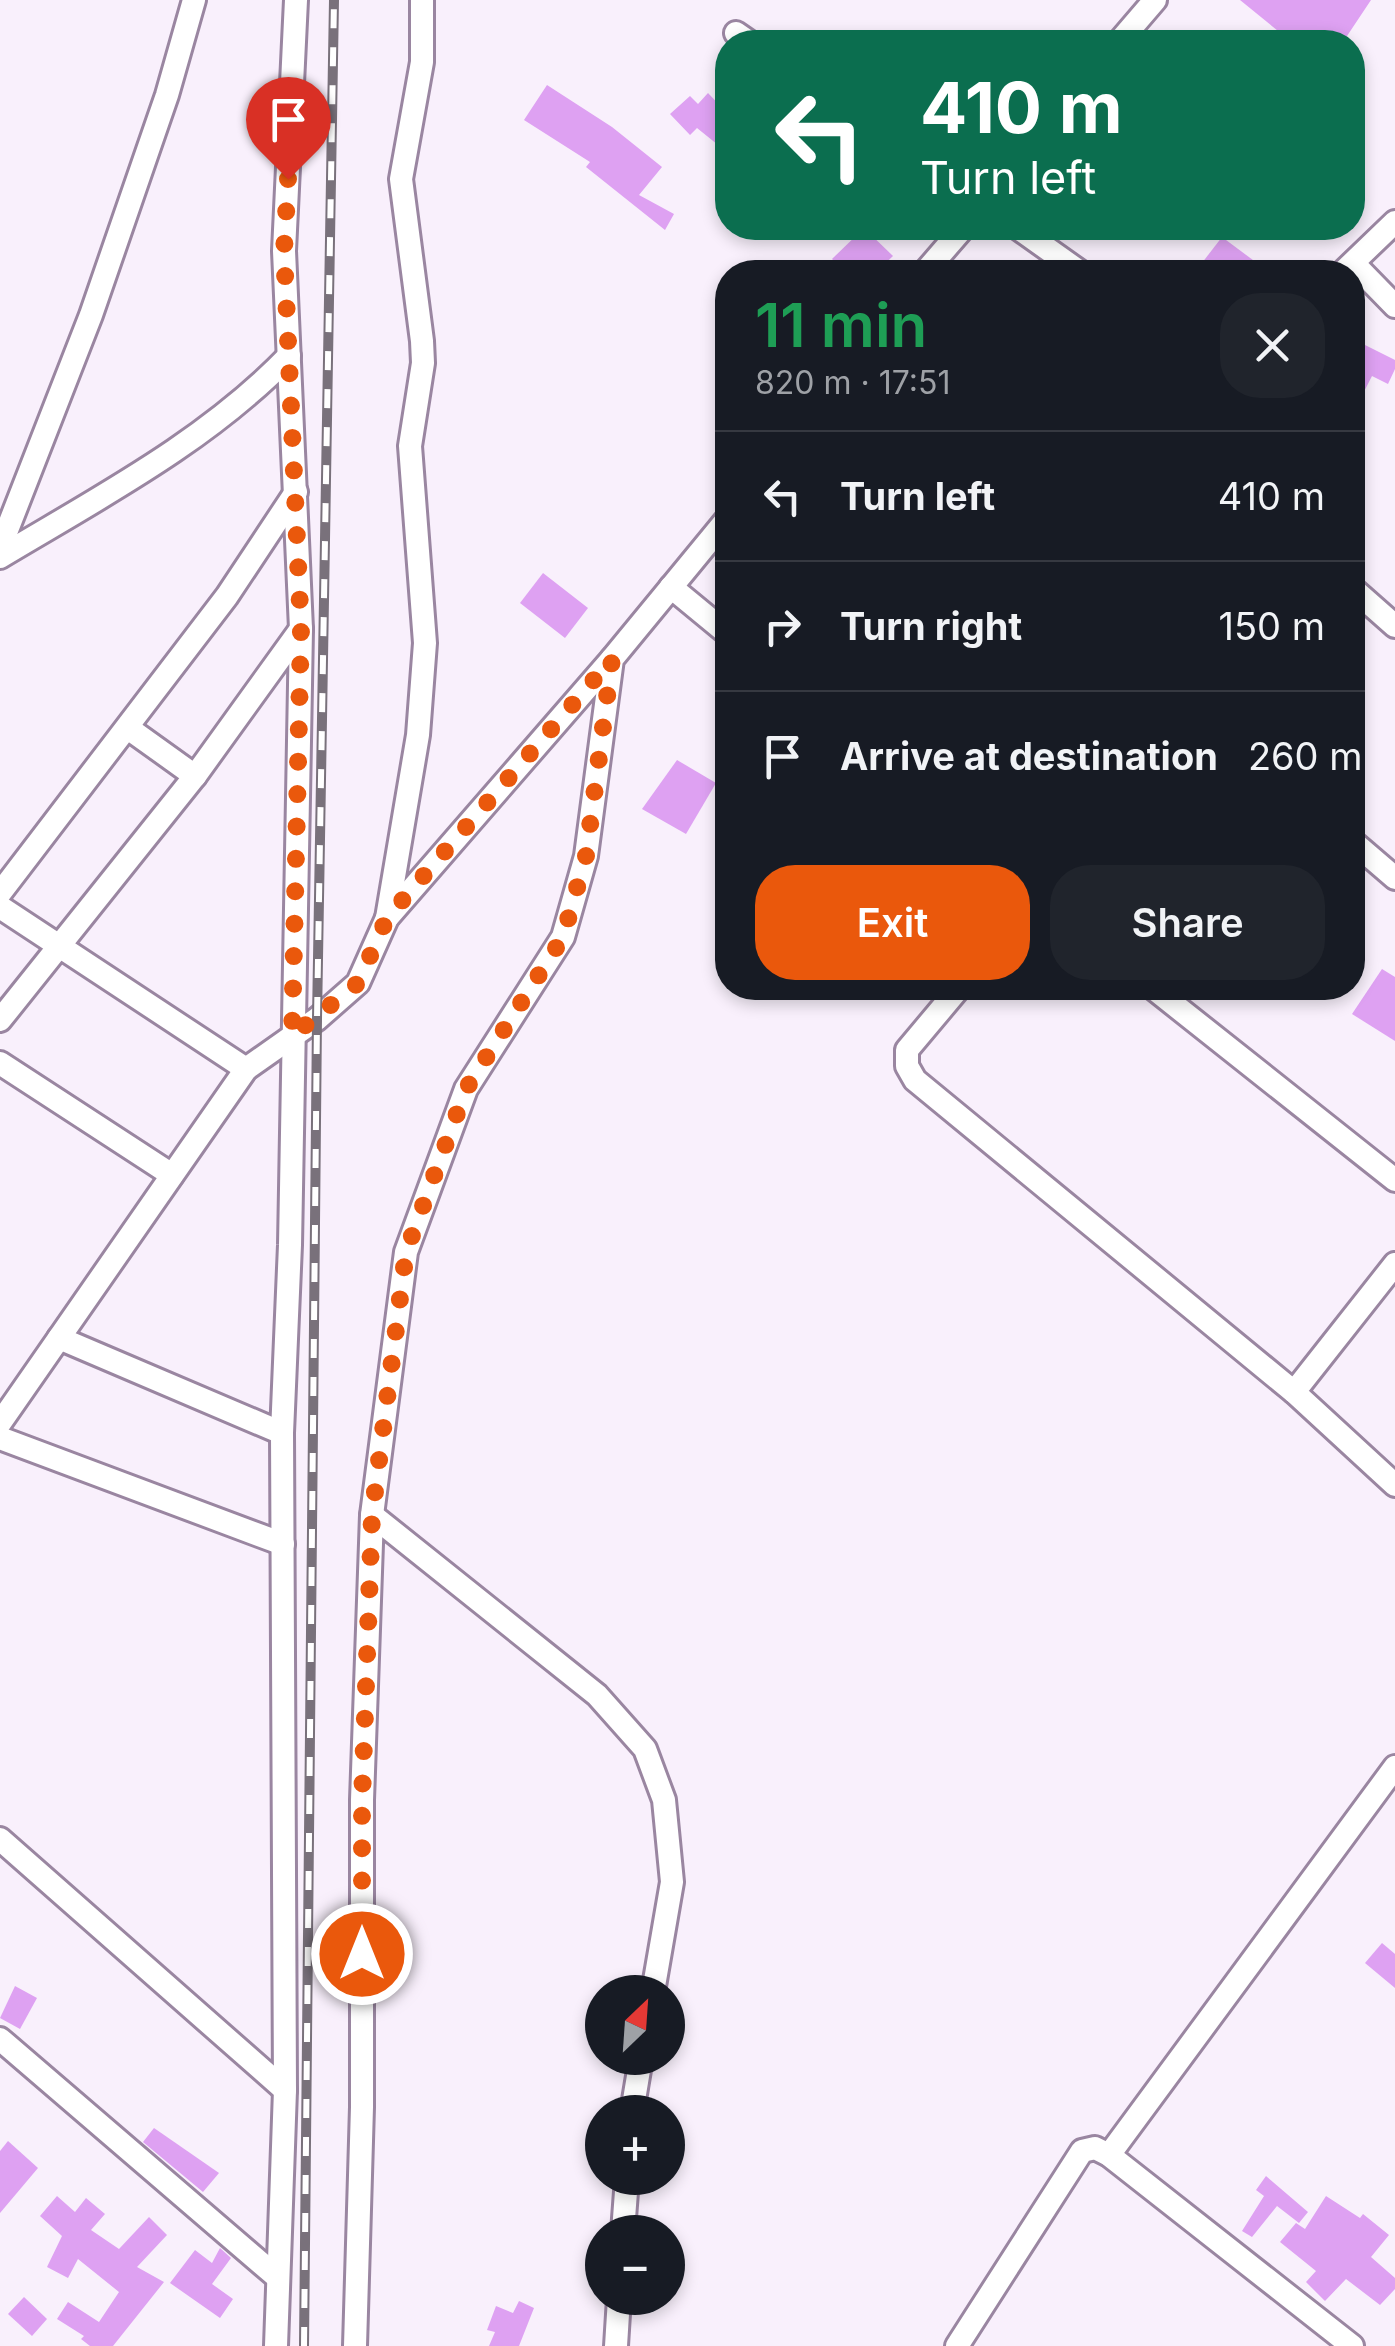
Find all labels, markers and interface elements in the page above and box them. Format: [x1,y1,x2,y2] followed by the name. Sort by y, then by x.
[920,65,1123,150] text: 410 m
[755,70,885,200] icon: left
[246,77,331,180] pin
[261,92,316,147] icon: arrive
[920,150,1096,205] text: Turn left
[755,289,927,361] text: 11 min
[1220,293,1325,398] button: close
[755,363,950,402] text: 820 m · 17:51
[755,469,810,524] icon: left
[840,473,995,519] text: Turn left
[1218,473,1325,519] text: 410 m
[755,599,810,654] icon: right
[840,603,1022,649] text: Turn right
[1218,603,1325,649] text: 150 m
[755,729,810,784] icon: arrive
[840,733,1218,779] text: Arrive at destination
[1248,733,1363,779] text: 260 m
[755,865,1030,980] button: Exit
[1050,865,1325,980] button: Share
[310,1902,414,2006] position arrow
[585,1975,685,2075] north arrow
[585,1975,685,2315] map controls
[585,2095,685,2195] button: +
[585,2215,685,2315] button: −

